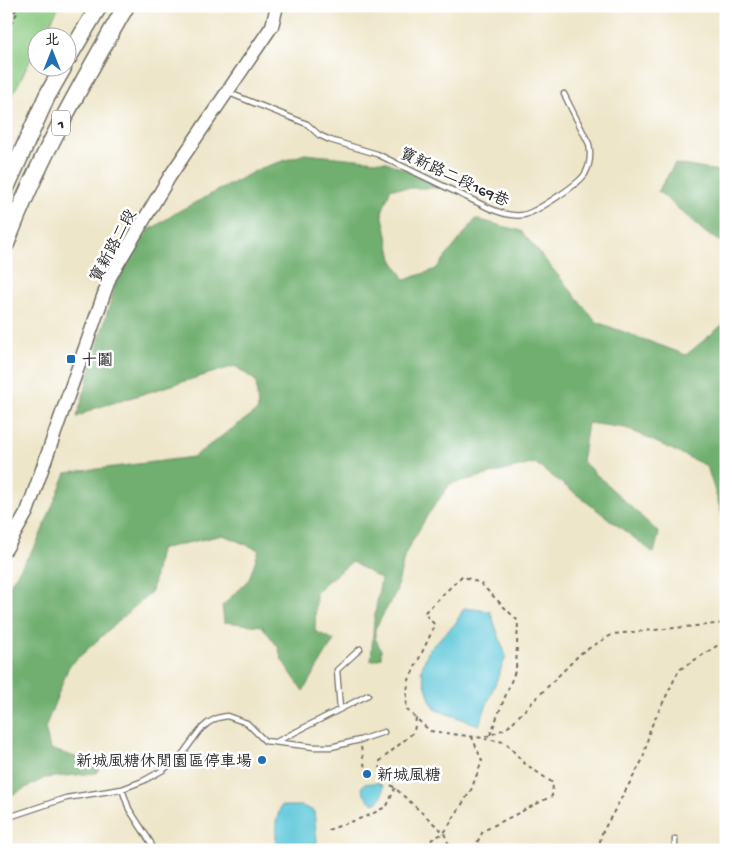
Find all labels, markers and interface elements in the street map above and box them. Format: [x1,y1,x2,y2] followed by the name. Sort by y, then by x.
[28,28,78,78] north arrow
[45,33,59,50] text: 北
[52,110,70,136] road number: 1
[396,144,512,213] street label: 寶新路二段169巷
[86,206,142,286] street label: 寶新路二段
[81,352,113,372] place label: 十鬮
[65,353,77,365] marker: 十鬮
[76,752,252,773] place label: 新城風糖休閒園區停車場
[256,754,268,766] marker: 新城風糖休閒園區停車場
[377,767,441,787] place label: 新城風糖
[361,768,373,780] marker: 新城風糖

